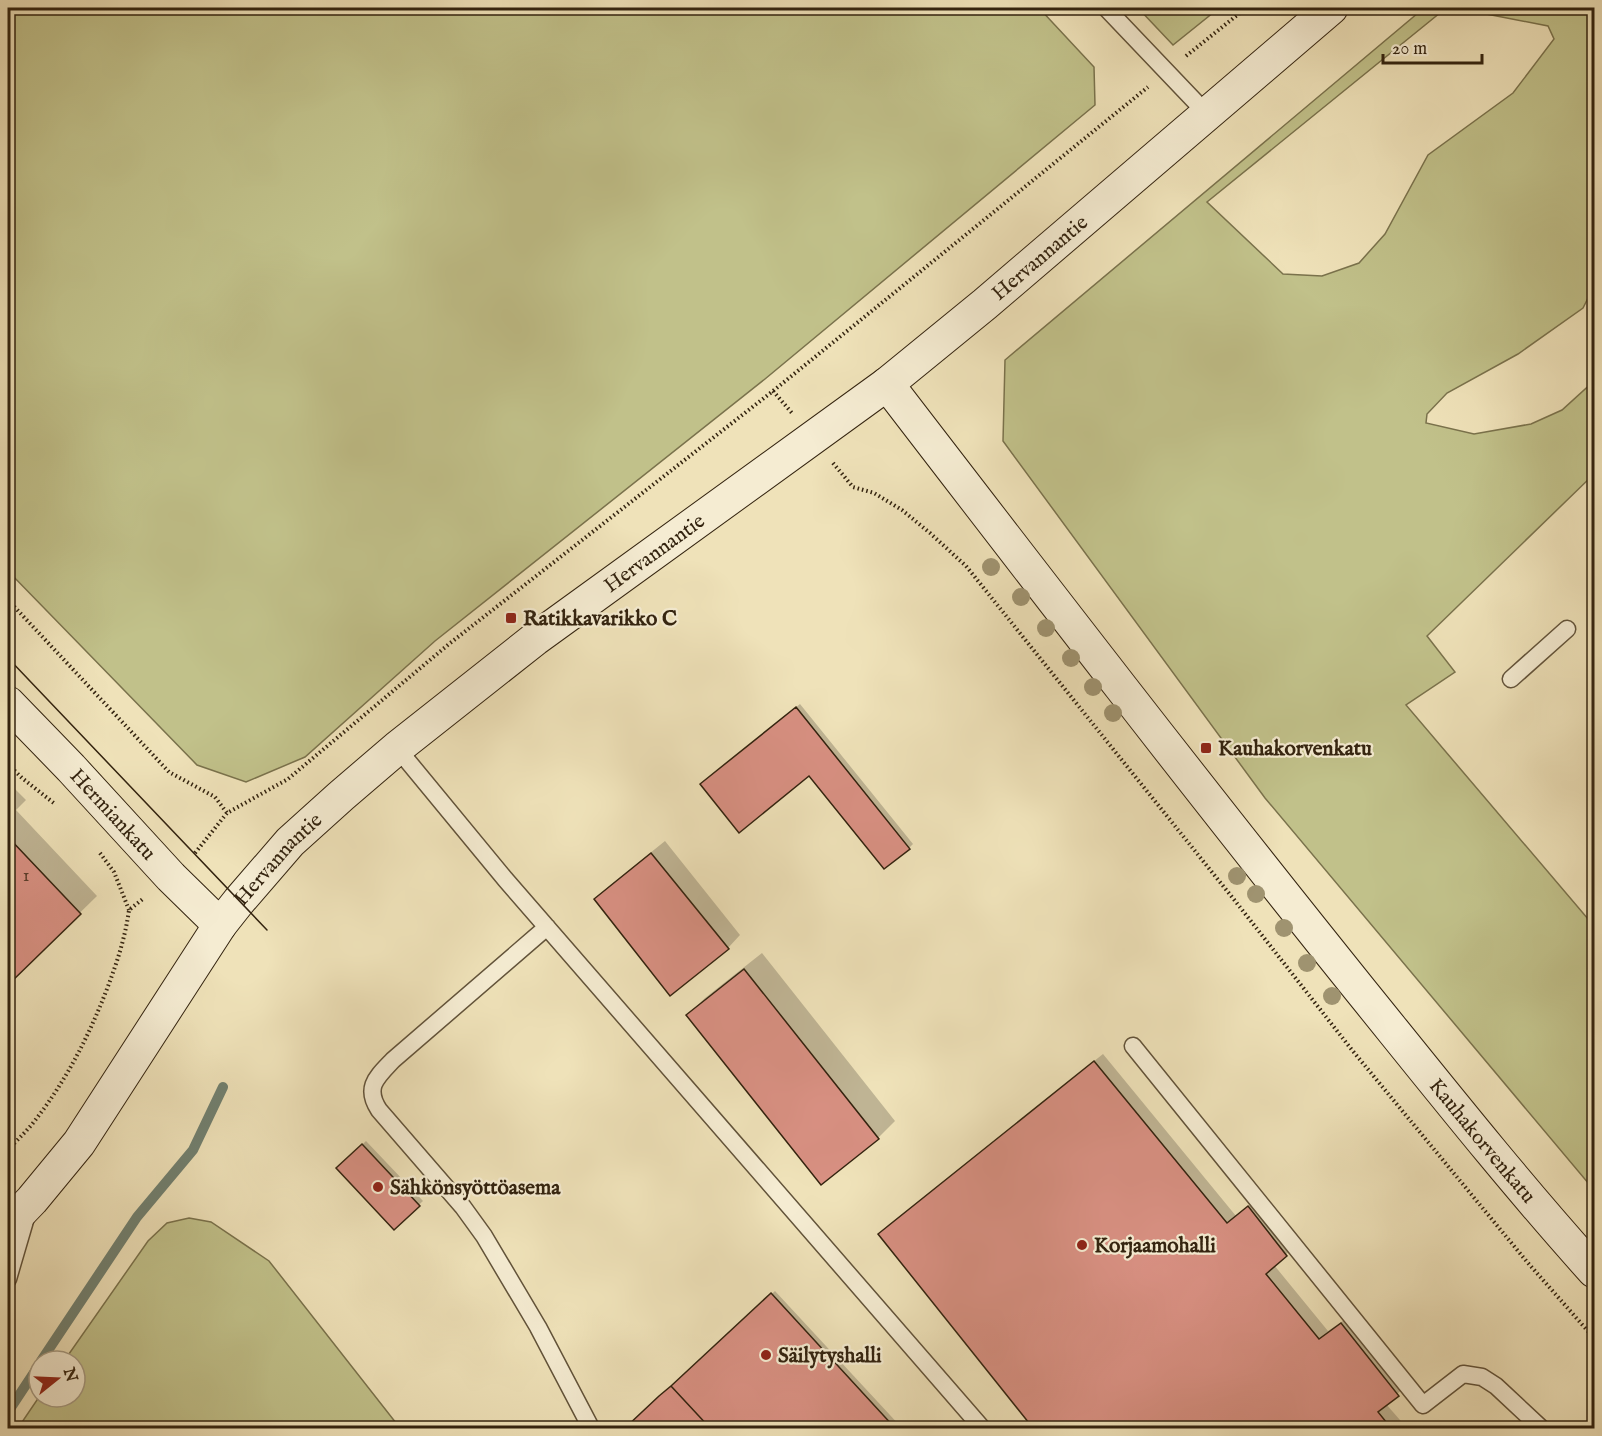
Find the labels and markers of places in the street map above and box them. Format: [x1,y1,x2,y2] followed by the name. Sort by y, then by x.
[523,606,677,633] place label: Ratikkavarikko C
[504,611,518,625] marker: Ratikkavarikko C
[1218,736,1372,763] place label: Kauhakorvenkatu
[1199,741,1213,755] marker: Kauhakorvenkatu
[390,1175,561,1202] place label: Sähkönsyöttöasema
[371,1180,385,1194] marker: Sähkönsyöttöasema
[1094,1233,1216,1260] place label: Korjaamohalli
[1075,1238,1089,1252] marker: Korjaamohalli
[778,1343,882,1370] place label: Säilytyshalli
[759,1348,773,1362] marker: Säilytyshalli

